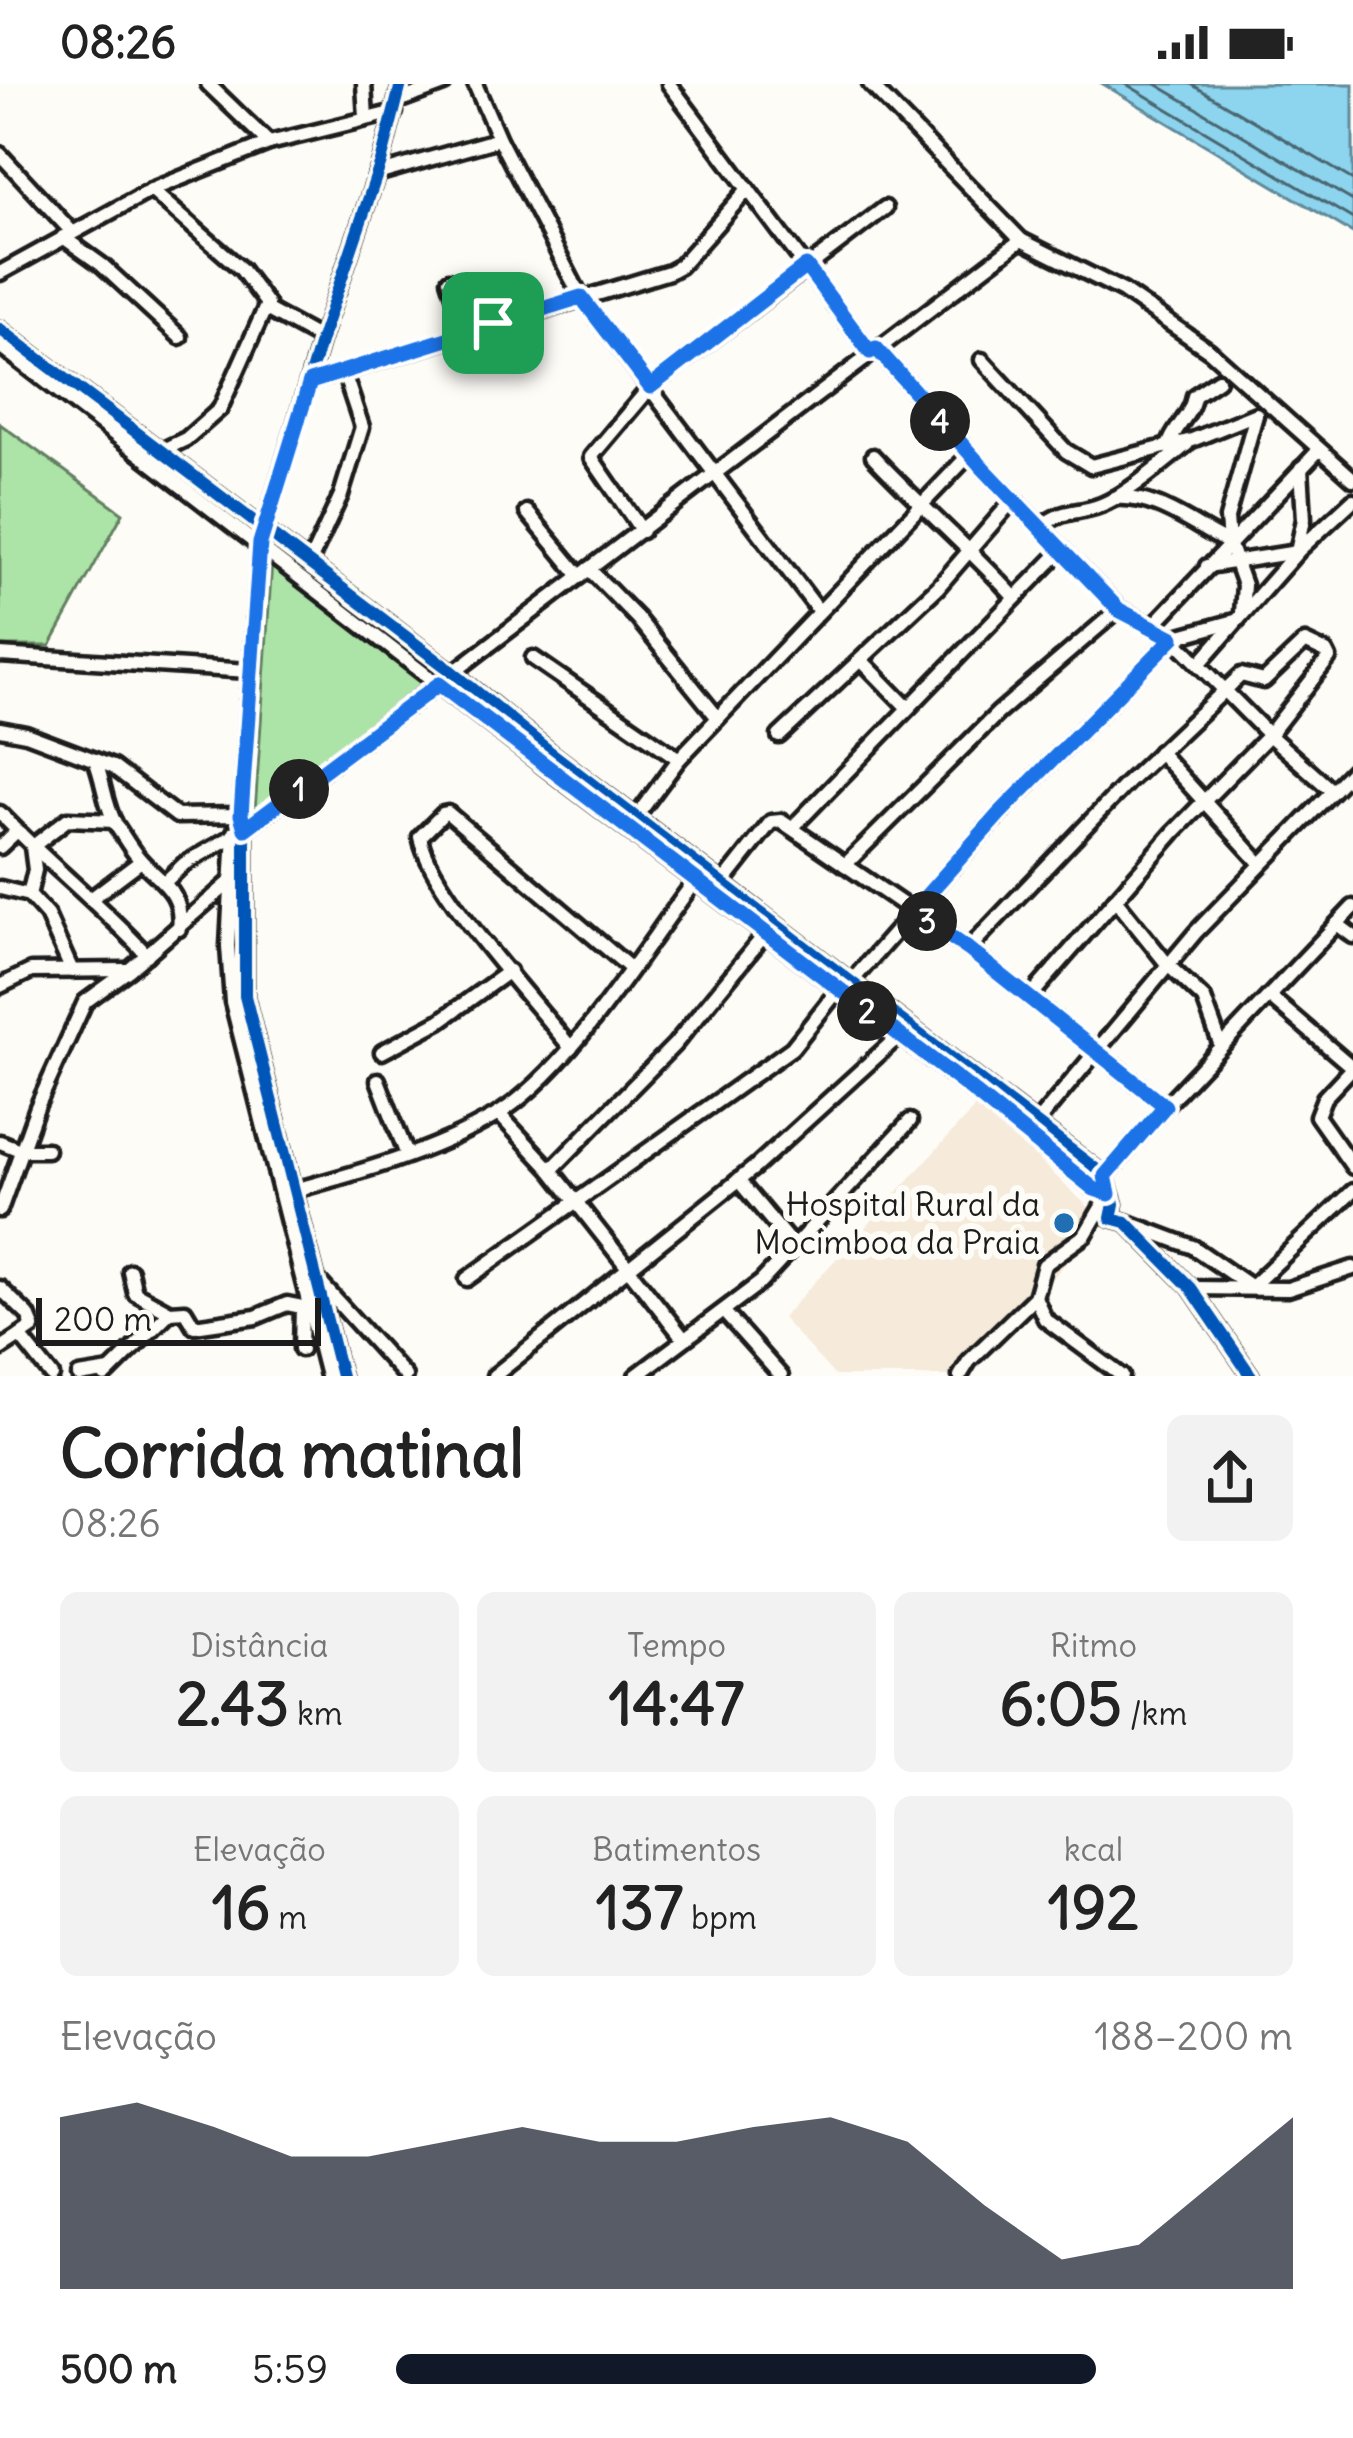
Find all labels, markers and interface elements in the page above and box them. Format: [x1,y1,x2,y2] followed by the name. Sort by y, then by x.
[60,14,176,70] text: 08:26
[442,272,544,374] pin
[460,290,526,356] icon: arrive
[910,391,970,451] pin: 4
[930,400,950,442] text: 4
[269,759,329,819] pin: 1
[292,768,306,810] text: 1
[897,891,957,951] pin: 3
[918,900,936,942] text: 3
[837,981,897,1041] pin: 2
[858,990,876,1032] text: 2
[754,1183,1040,1263] place label: Hospital Rural da Mocimboa da Praia
[1051,1210,1077,1236] marker: Hospital Rural da Mocimboa da Praia
[36,1292,321,1345] scale bar
[54,1298,152,1340] text: 200 m
[60,1412,524,1495] text: Corrida matinal
[1167,1415,1293,1541] button: share
[60,1499,161,1548] text: 08:26
[191,1624,328,1666] text: Distância
[627,1624,726,1666] text: Tempo
[1050,1624,1137,1666] text: Ritmo
[176,1666,289,1741] text: 2.43
[609,1666,744,1741] text: 14:47
[1000,1666,1122,1741] text: 6:05
[289,1692,343,1734] text: km
[1122,1692,1187,1734] text: /km
[193,1828,326,1870] text: Elevação
[592,1828,761,1870] text: Batimentos
[1064,1828,1123,1870] text: kcal
[212,1870,270,1945] text: 16
[596,1870,683,1945] text: 137
[1048,1870,1139,1945] text: 192
[270,1896,307,1938] text: m
[683,1896,757,1938] text: bpm
[60,2012,217,2061] text: Elevação
[1094,2012,1293,2061] text: 188–200 m
[60,2345,177,2394] text: 500 m
[252,2345,328,2394] text: 5:59

